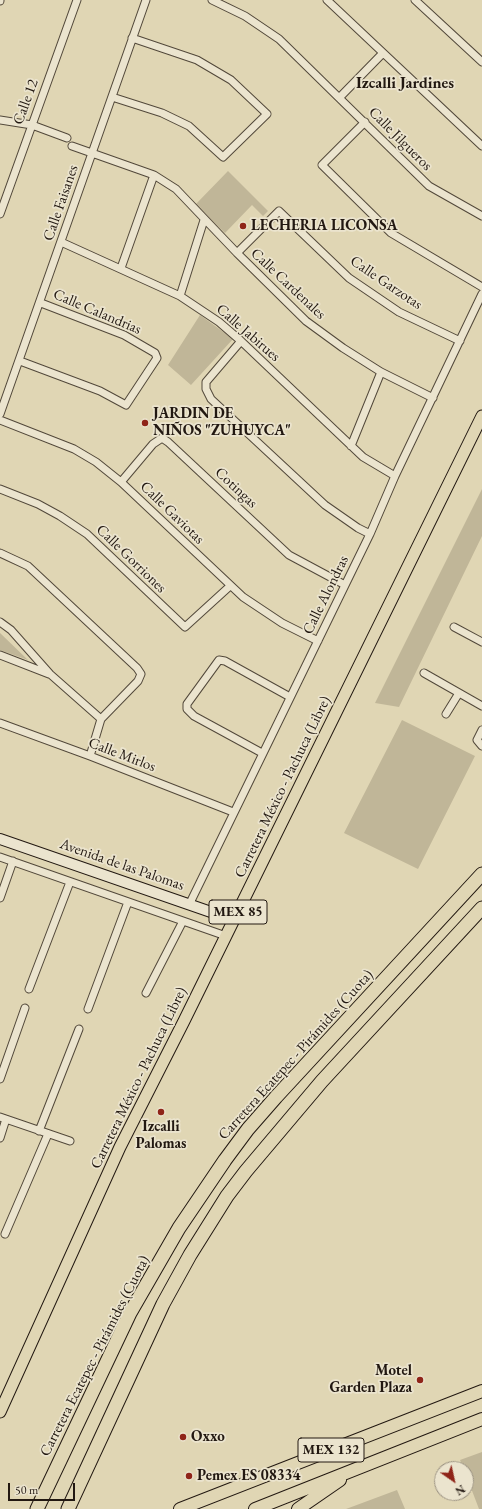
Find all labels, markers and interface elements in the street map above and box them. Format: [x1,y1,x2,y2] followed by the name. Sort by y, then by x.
[356,74,454,94] district label: Izcalli Jardines
[9,77,43,127] street label: Calle 12
[364,103,436,175] street label: Calle Jilgueros
[40,163,82,243] street label: Calle Faisanes
[251,217,398,235] place label: LECHERIA LICONSA
[238,221,248,231] marker: LECHERIA LICONSA
[247,245,329,323] street label: Calle Cardenales
[346,252,426,314] street label: Calle Garzotas
[50,285,144,339] street label: Calle Calandrias
[212,300,284,366] street label: Calle Jabirues
[153,405,291,440] place label: JARDIN DE NIÑOS "ZUHUYCA"
[140,418,150,428] marker: JARDIN DE NIÑOS "ZUHUYCA"
[211,464,261,512] street label: Cotingas
[136,478,208,548] street label: Calle Gaviotas
[92,521,170,597] street label: Calle Gorriones
[299,553,353,637] street label: Calle Alondras
[231,693,335,881] street label: Carretera México - Pachuca (Libre)
[86,734,158,776] street label: Calle Mirlos
[57,835,187,895] street label: Avenida de las Palomas
[209,900,267,924] road number: MEX 85
[215,966,377,1144] street label: Carretera Ecatepec - Pirámides (Cuota)
[87,984,191,1172] street label: Carretera México - Pachuca (Libre)
[156,1107,166,1117] marker: Izcalli Palomas
[136,1118,186,1153] place label: Izcalli Palomas
[36,1253,154,1459] street label: Carretera Ecatepec - Pirámides (Cuota)
[329,1362,412,1397] place label: Motel Garden Plaza
[415,1375,425,1385] marker: Motel Garden Plaza
[191,1428,225,1446] place label: Oxxo
[178,1432,188,1442] marker: Oxxo
[298,1438,364,1462] road number: MEX 132
[434,1461,474,1501] north arrow
[197,1467,300,1485] place label: Pemex ES 08334
[184,1471,194,1481] marker: Pemex ES 08334
[10,1475,77,1501] scale bar
[15,1482,38,1498] text: 50 m
[453,1482,468,1498] text: N

